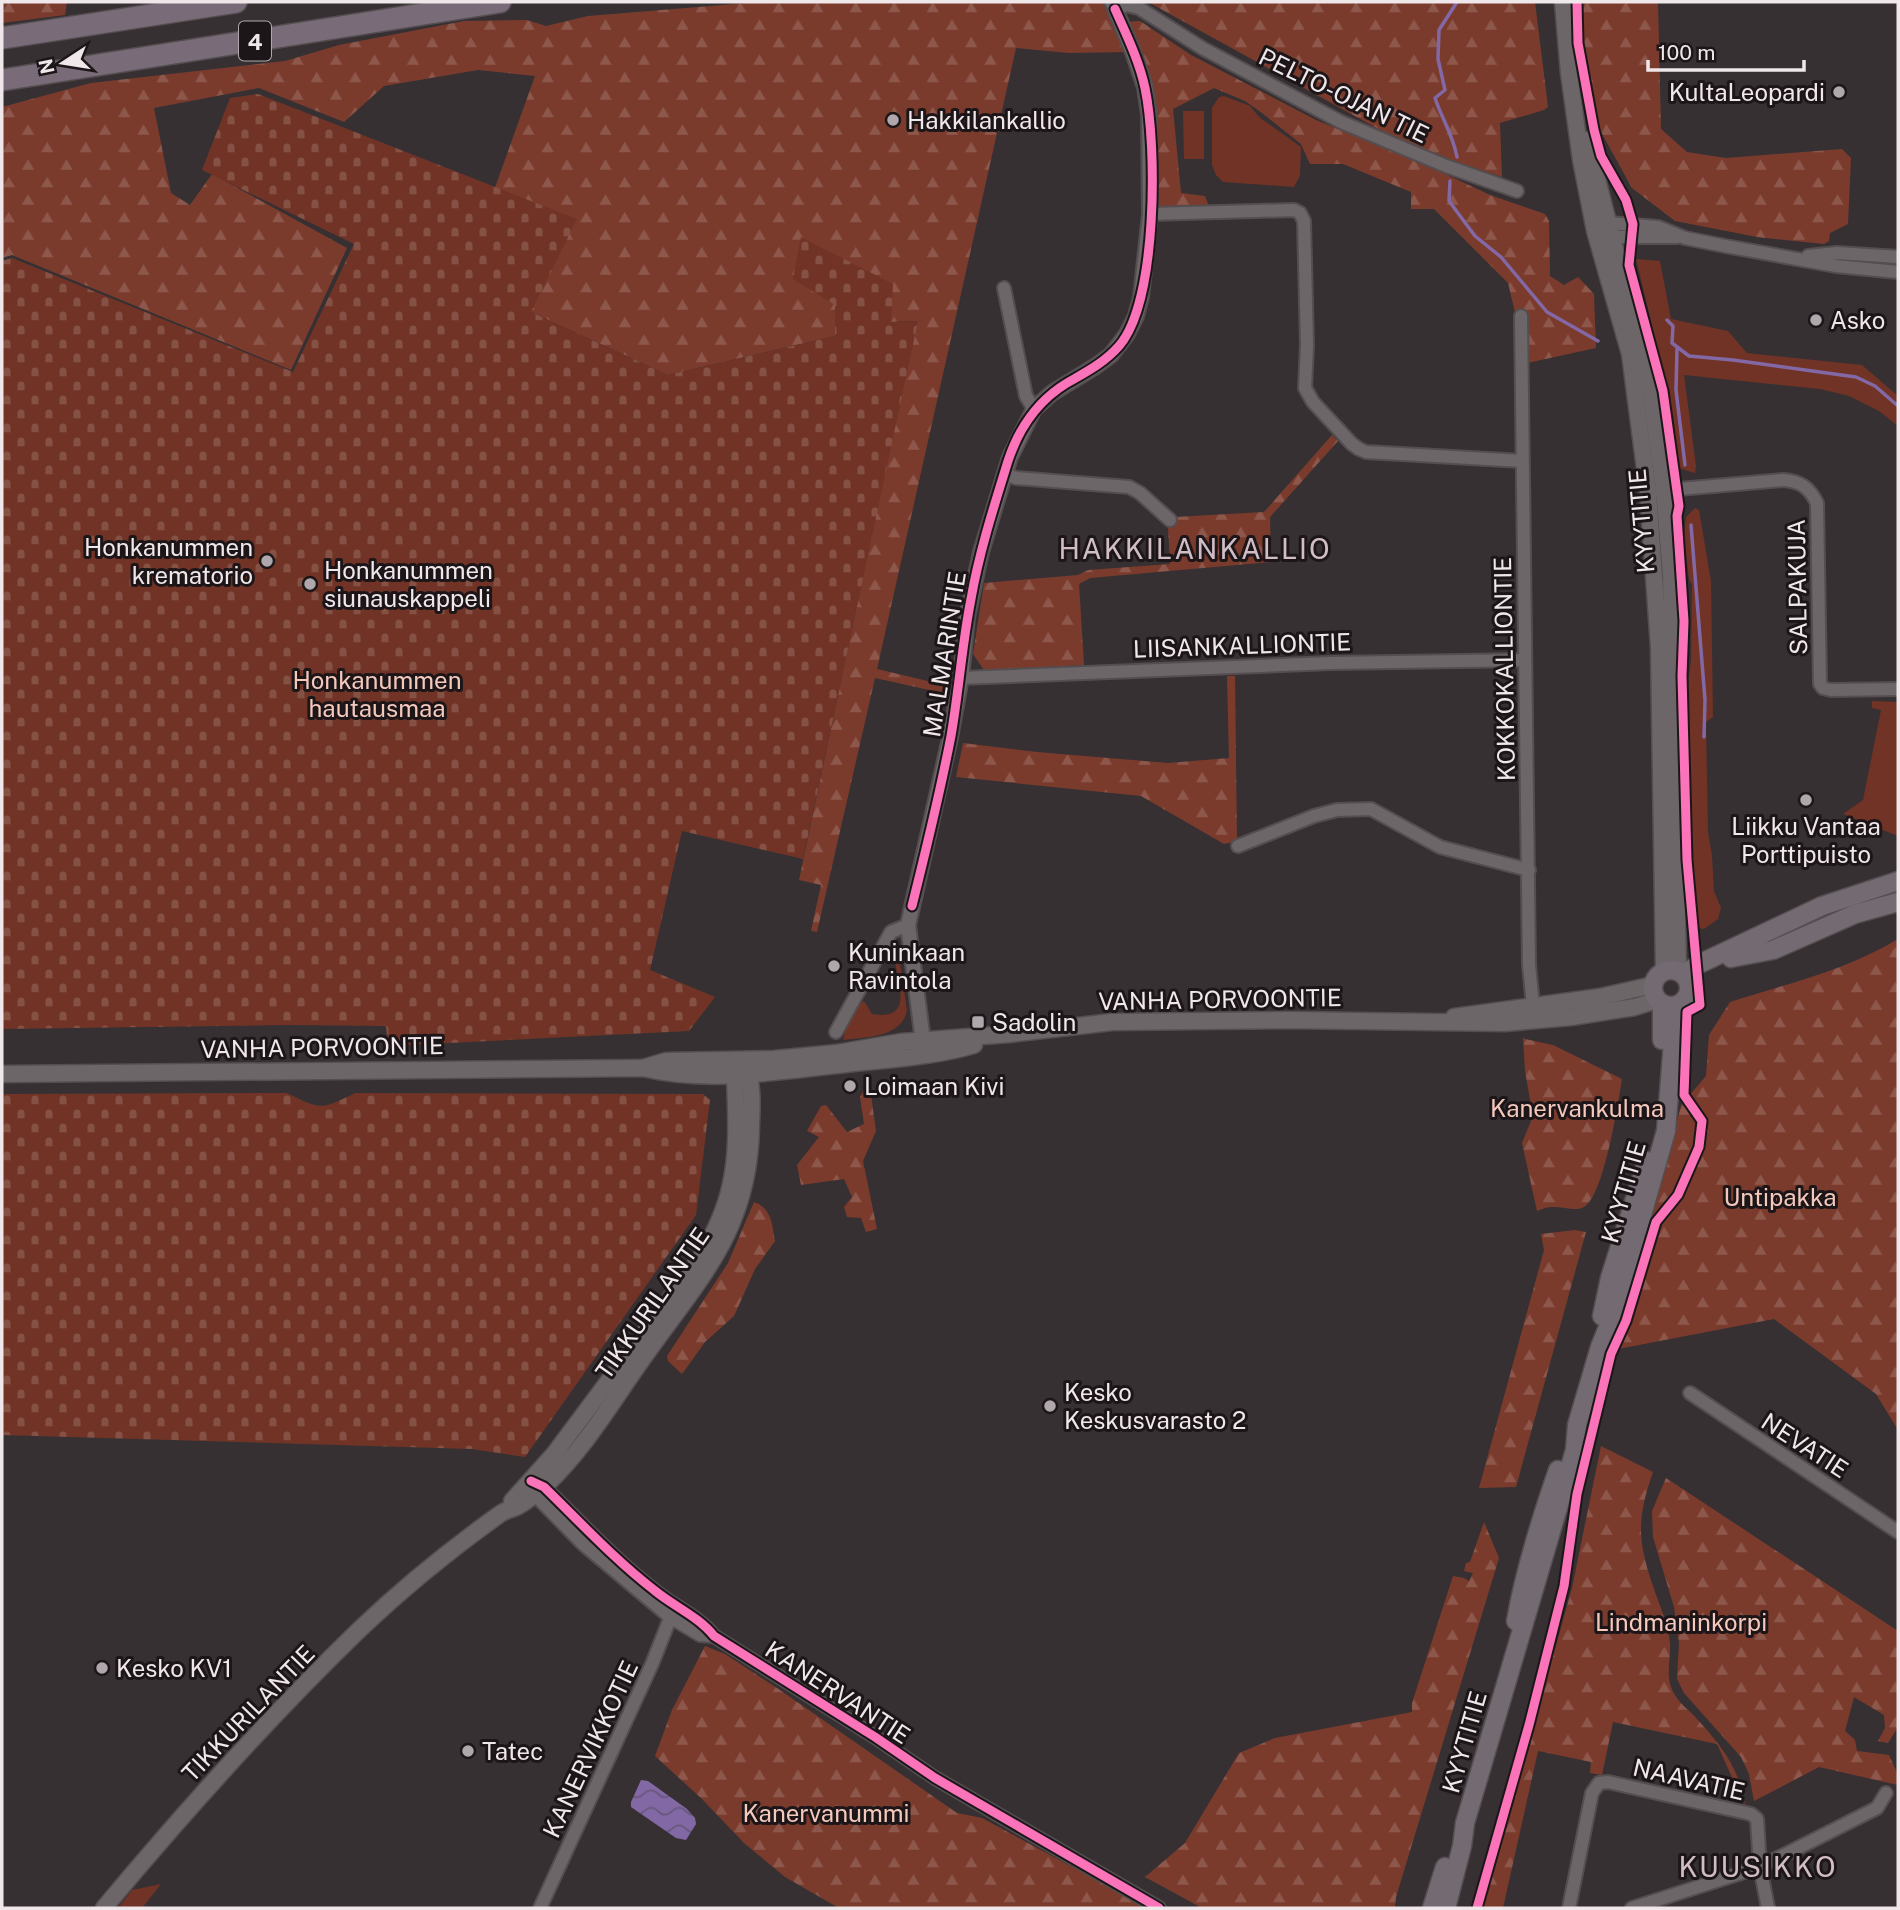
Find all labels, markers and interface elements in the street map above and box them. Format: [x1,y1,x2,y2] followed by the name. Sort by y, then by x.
[239,22,271,60] road number: 4
[28,28,98,98] north arrow
[1648,28,1804,72] scale bar
[1658,40,1715,65] text: 100 m
[1255,42,1433,148] street label: PELTO-OJAN TIE
[34,57,59,76] text: N
[1669,78,1825,106] place label: KultaLeopardi
[1831,84,1847,100] marker: KultaLeopardi
[907,106,1066,134] place label: Hakkilankallio
[885,112,901,128] marker: Hakkilankallio
[1830,306,1885,334] place label: Asko
[1808,312,1824,328] marker: Asko
[1622,468,1660,574] street label: KYYTITIE
[1782,519,1812,655] street label: SALPAKUJA
[1058,532,1332,565] district label: HAKKILANKALLIO
[84,533,253,589] place label: Honkanummen krematorio
[259,553,275,569] marker: Honkanummen krematorio
[324,556,493,612] place label: Honkanummen siunauskappeli
[1488,557,1520,781] street label: KOKKOKALLIONTIE
[917,569,971,739] street label: MALMARINTIE
[302,576,318,592] marker: Honkanummen siunauskappeli
[1132,627,1352,663] street label: LIISANKALLIONTIE
[293,666,461,722] park label: Honkanummen hautausmaa
[1798,792,1814,808] marker: Liikku Vantaa Porttipuisto
[1731,812,1881,868] place label: Liikku Vantaa Porttipuisto
[848,938,965,994] place label: Kuninkaan Ravintola
[826,958,842,974] marker: Kuninkaan Ravintola
[1098,983,1342,1015] street label: VANHA PORVOONTIE
[992,1008,1076,1036] place label: Sadolin
[970,1014,986,1030] marker: Sadolin
[200,1031,444,1063] street label: VANHA PORVOONTIE
[864,1072,1004,1100] place label: Loimaan Kivi
[842,1078,858,1094] marker: Loimaan Kivi
[1490,1094,1664,1122] park label: Kanervankulma
[1595,1138,1651,1246] street label: KYYTITIE
[1724,1183,1836,1211] park label: Untipakka
[589,1222,715,1384] street label: TIKKURILANTIE
[1064,1378,1246,1434] place label: Kesko Keskusvarasto 2
[1042,1398,1058,1414] marker: Kesko Keskusvarasto 2
[1757,1407,1853,1483] street label: NEVATIE
[1595,1608,1767,1636] park label: Lindmaninkorpi
[760,1635,916,1749] street label: KANERVANTIE
[176,1639,320,1787] street label: TIKKURILANTIE
[116,1654,232,1682] place label: Kesko KV1
[537,1656,643,1842] street label: KANERVIKKOTIE
[94,1660,110,1676] marker: Kesko KV1
[1436,1688,1492,1796] street label: KYYTITIE
[482,1737,543,1765] place label: Tatec
[460,1743,476,1759] marker: Tatec
[1630,1753,1748,1805] street label: NAAVATIE
[742,1799,910,1827] park label: Kanervanummi
[1678,1850,1838,1883] district label: KUUSIKKO

